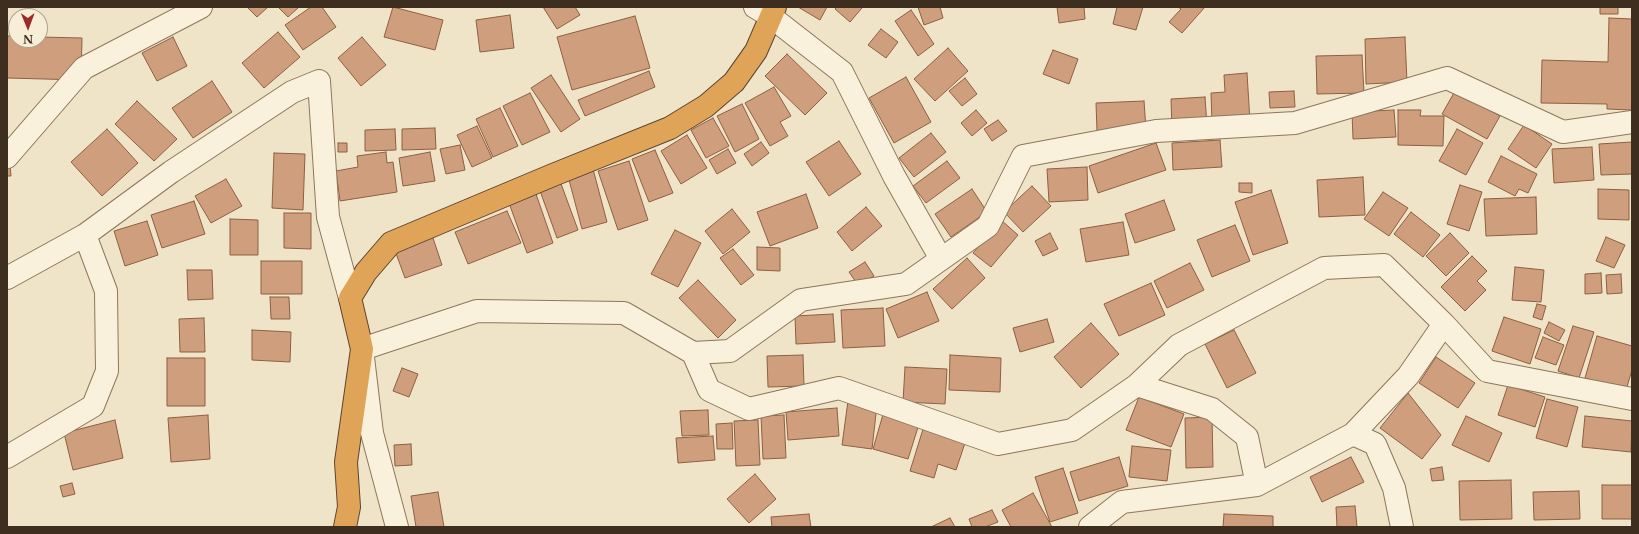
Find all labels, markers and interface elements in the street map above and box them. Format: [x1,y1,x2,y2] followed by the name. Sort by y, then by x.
[8,8,48,48] north arrow
[23,32,33,46] text: N

